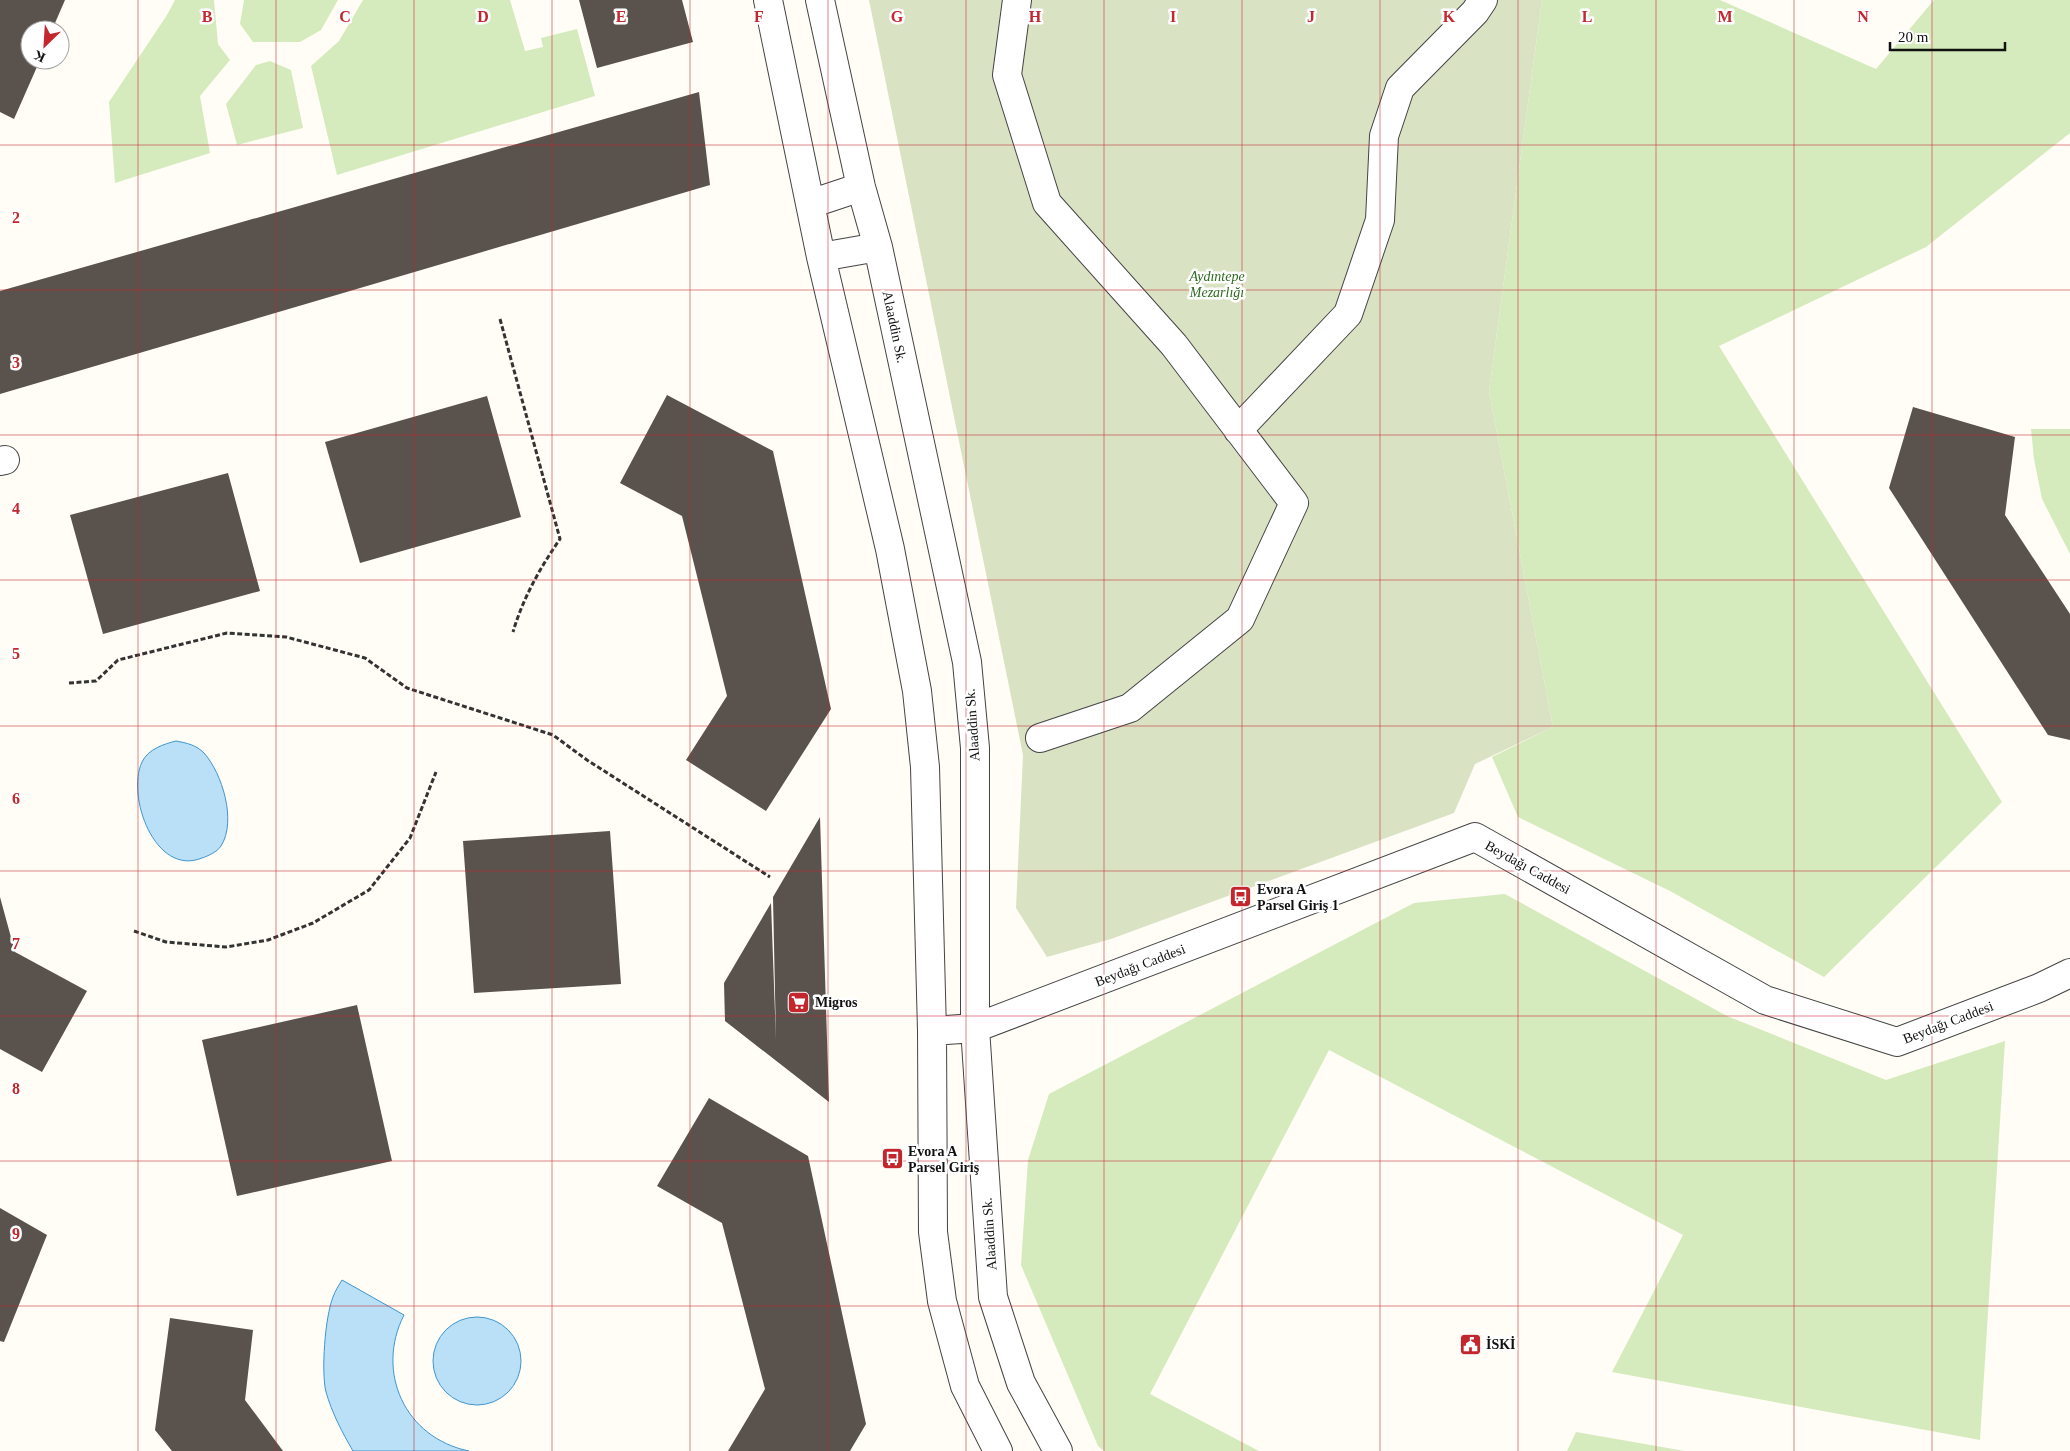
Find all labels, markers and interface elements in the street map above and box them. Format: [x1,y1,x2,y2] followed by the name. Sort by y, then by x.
[202,8,213,25] text: B
[339,8,351,25] text: C
[477,8,489,25] text: D
[616,8,626,25] text: E
[754,8,764,25] text: F
[891,8,904,25] text: G
[1029,8,1042,25] text: H
[1170,8,1176,25] text: I
[1307,8,1315,25] text: J
[1443,8,1456,25] text: K
[1582,8,1592,25] text: L
[1717,8,1733,25] text: M
[1857,8,1869,25] text: N
[20,20,70,70] north arrow
[1890,20,2005,52] scale bar
[1898,29,1929,45] text: 20 m
[32,47,48,65] text: K
[12,209,20,226] text: 2
[1188,269,1245,300] park label: Aydıntepe Mezarlığı
[880,290,909,364] street label: Alaaddin Sk.
[12,354,20,371] text: 3
[12,500,20,517] text: 4
[12,645,20,662] text: 5
[962,688,983,762] street label: Alaaddin Sk.
[12,790,20,807] text: 6
[1482,838,1573,897] street label: Beydağı Caddesi
[1257,882,1339,913] place label: Evora A Parsel Giriş 1
[1229,885,1253,909] bus stop icon: Evora A Parsel Giriş 1
[12,935,20,952] text: 7
[1093,941,1187,990] street label: Beydağı Caddesi
[787,990,811,1014] supermarket icon: Migros
[815,995,858,1010] place label: Migros
[1901,998,1995,1047] street label: Beydağı Caddesi
[12,1080,20,1097] text: 8
[908,1144,980,1175] place label: Evora A Parsel Giriş
[880,1147,904,1171] bus stop icon: Evora A Parsel Giriş
[979,1197,1000,1271] street label: Alaaddin Sk.
[12,1225,20,1242] text: 9
[1458,1332,1482,1356] public building icon: İSKİ
[1486,1336,1516,1352] place label: İSKİ

